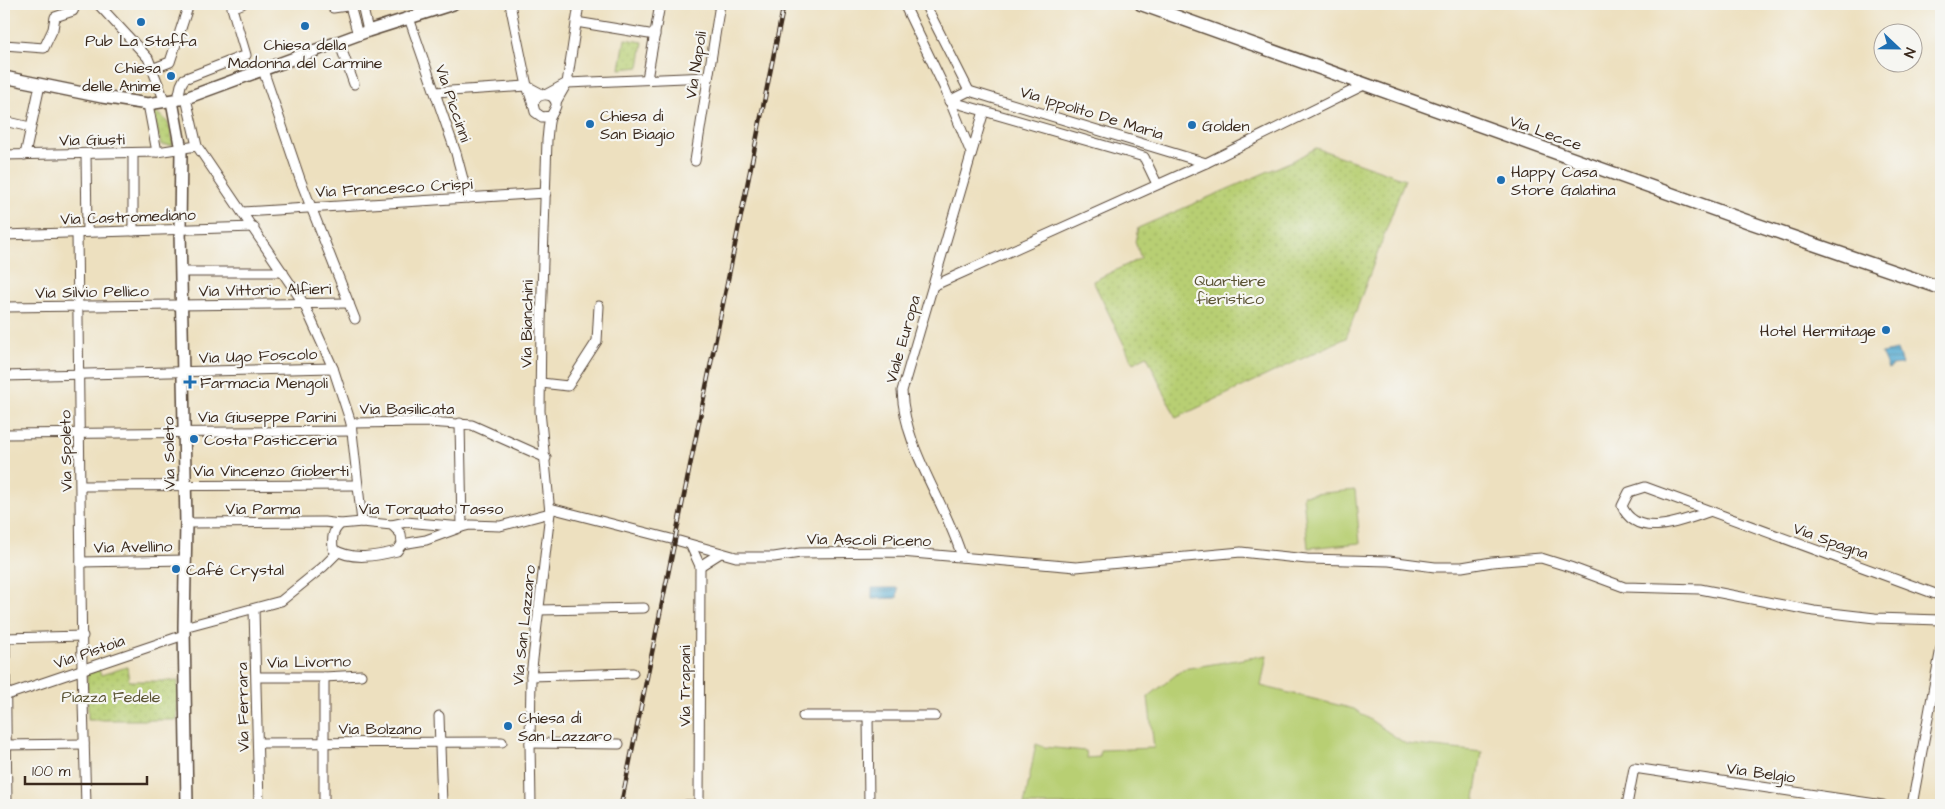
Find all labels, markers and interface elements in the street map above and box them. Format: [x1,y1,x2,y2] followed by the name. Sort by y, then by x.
[135,16,147,28] marker: Pub La Staffa
[299,20,311,32] marker: Chiesa della Madonna del Carmine
[1872,22,1922,72] north arrow
[680,29,712,100] street label: Via Napoli
[85,30,197,52] place label: Pub La Staffa
[228,34,383,74] place label: Chiesa della Madonna del Carmine
[1898,45,1920,61] text: N
[82,57,161,97] place label: Chiesa delle Anime
[430,62,477,146] street label: Via Piccinni
[165,70,177,82] marker: Chiesa delle Anime
[1017,81,1166,145] street label: Via Ippolito De Maria
[600,105,674,146] place label: Chiesa di San Biagio
[1506,110,1585,156] street label: Via Lecce
[1202,115,1249,137] place label: Golden
[584,118,596,130] marker: Chiesa di San Biagio
[1186,119,1198,131] marker: Golden
[59,128,126,152] street label: Via Giusti
[1511,161,1616,201] place label: Happy Casa Store Galatina
[315,173,474,203] street label: Via Francesco Crispi
[1495,174,1507,186] marker: Happy Casa Store Galatina
[60,204,196,230] street label: Via Castromediano
[1194,270,1266,310] park label: Quartiere fieristico
[199,278,332,302] street label: Via Vittorio Alfieri
[515,279,539,368] street label: Via Bianchini
[35,280,149,304] street label: Via Silvio Pellico
[880,293,926,386] street label: Viale Europa
[1760,320,1876,343] place label: Hotel Hermitage
[1880,324,1892,336] marker: Hotel Hermitage
[198,343,318,370] street label: Via Ugo Foscolo
[200,372,328,395] place label: Farmacia Mengoli
[184,376,196,388] marker: Farmacia Mengoli
[360,398,454,420] street label: Via Basilicata
[198,406,337,428] street label: Via Giuseppe Parini
[54,410,78,492] street label: Via Spoleto
[157,416,181,490] street label: Via Soleto
[204,429,337,451] place label: Costa Pasticceria
[188,433,200,445] marker: Costa Pasticceria
[193,460,349,482] street label: Via Vincenzo Gioberti
[226,498,300,520] street label: Via Parma
[359,498,503,520] street label: Via Torquato Tasso
[1790,517,1871,566] street label: Via Spagna
[807,528,931,552] street label: Via Ascoli Piceno
[94,535,173,559] street label: Via Avellino
[186,559,284,582] place label: Café Crystal
[170,563,182,575] marker: Café Crystal
[507,564,541,686] street label: Via San Lazzaro
[51,630,128,674] street label: Via Pistoia
[674,645,696,727] street label: Via Trapani
[267,650,351,674] street label: Via Livorno
[231,662,255,752] street label: Via Ferrara
[62,686,161,708] park label: Piazza Fedele
[518,707,612,747] place label: Chiesa di San Lazzaro
[339,718,421,740] street label: Via Bolzano
[502,720,514,732] marker: Chiesa di San Lazzaro
[25,754,148,786] scale bar
[1725,757,1797,790] street label: Via Belgio
[32,761,71,782] text: 100 m

